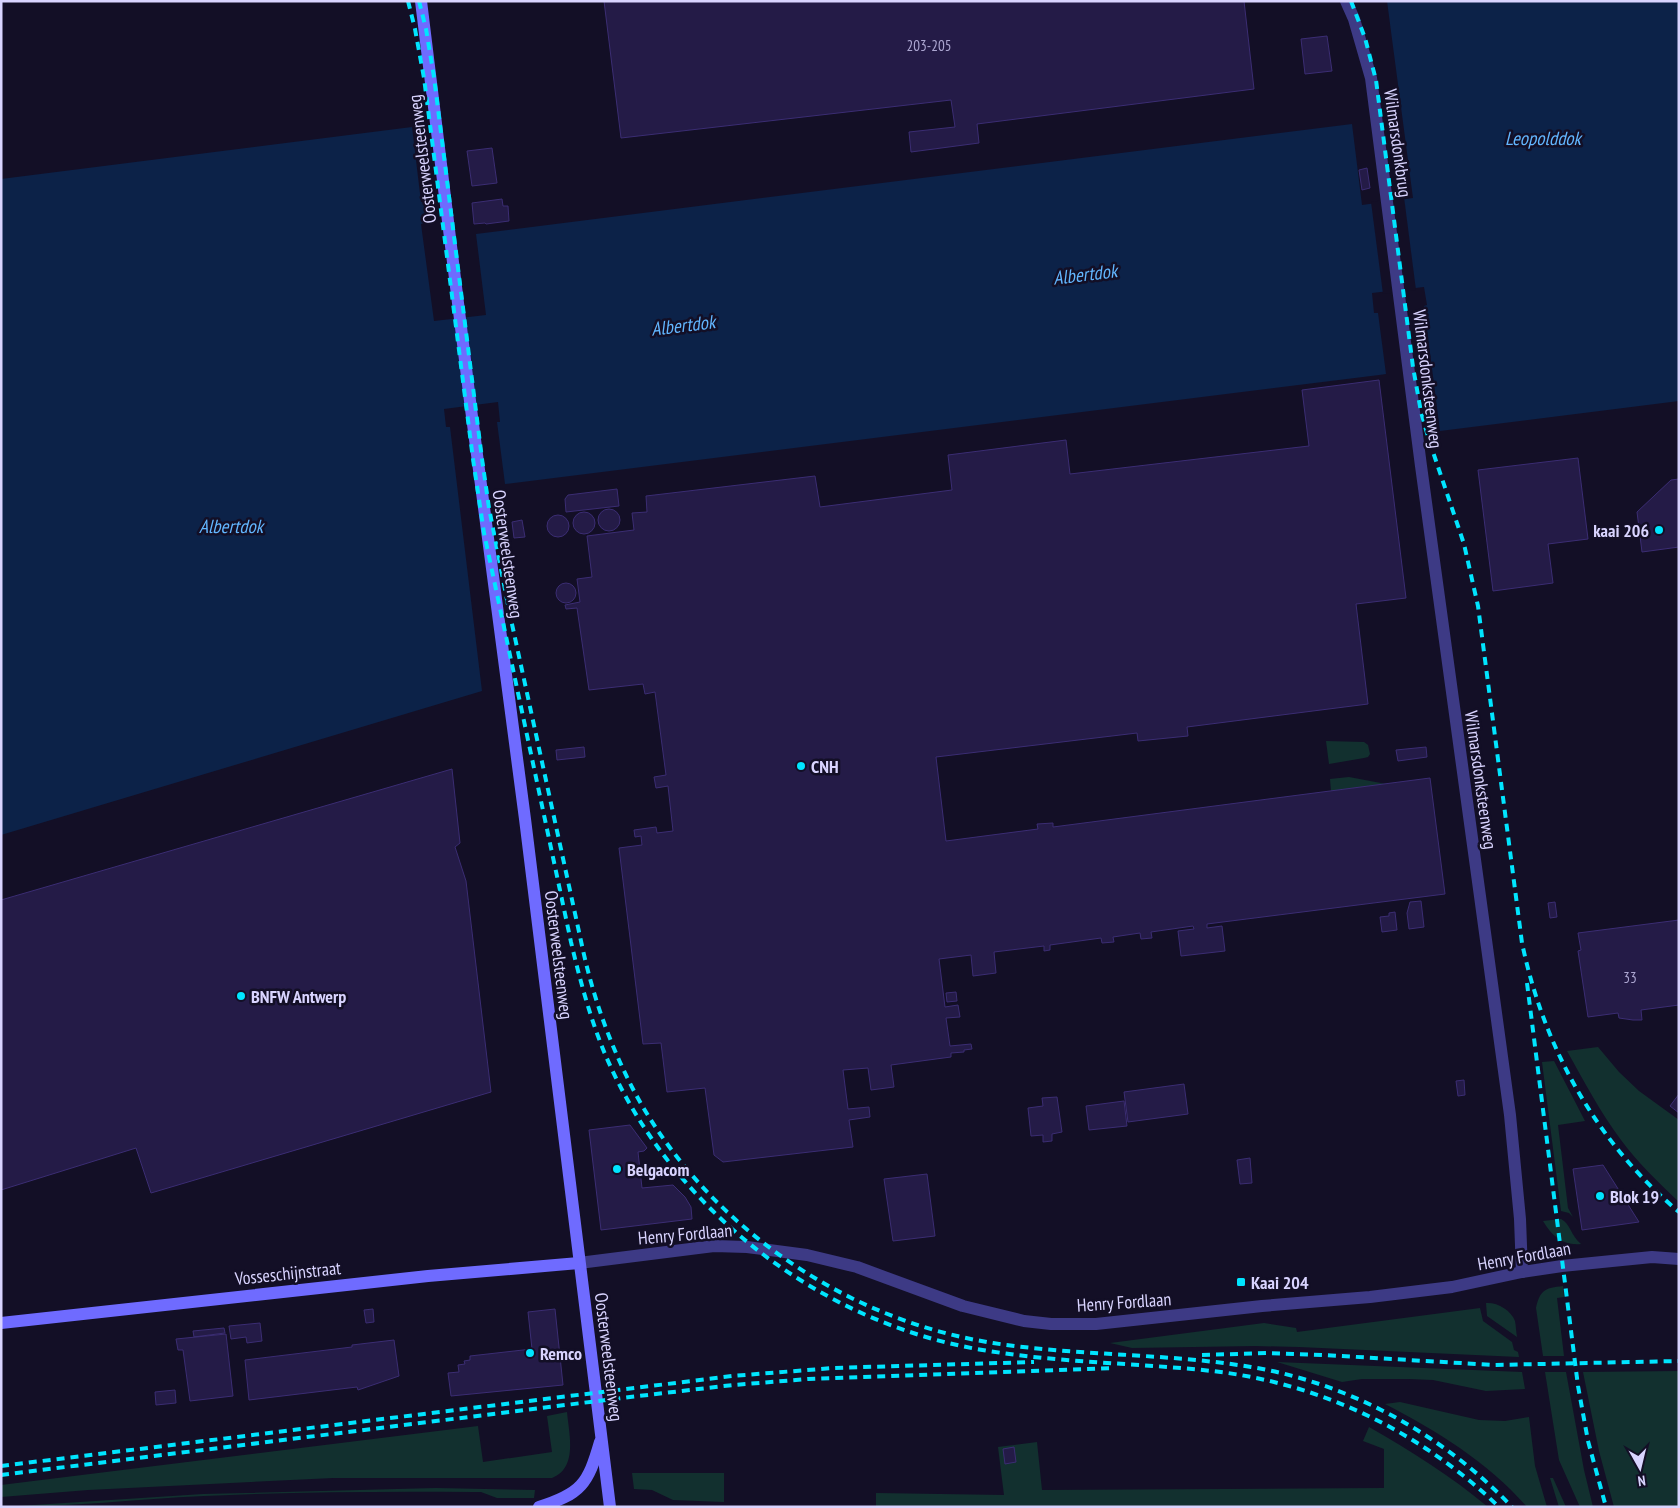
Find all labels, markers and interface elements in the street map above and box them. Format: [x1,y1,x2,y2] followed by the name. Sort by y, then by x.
[907,36,951,55] house number: 203-205
[1379,87,1417,199] street label: Wilmarsdonkbrug
[403,93,441,225] street label: Oosterweelsteenweg
[1505,126,1584,150] water label: Leopolddok
[1052,258,1121,290] water label: Albertdok
[1408,308,1448,450] street label: Wilmarsdonksteenweg
[650,309,719,341] water label: Albertdok
[488,488,528,620] street label: Oosterweelsteenweg
[199,514,266,538] water label: Albertdok
[1593,519,1649,542] place label: kaai 206
[1653,524,1665,536] marker: kaai 206
[1460,709,1502,851] street label: Wilmarsdonksteenweg
[811,755,839,778] place label: CNH
[795,760,807,772] marker: CNH
[540,889,578,1021] street label: Oosterweelsteenweg
[1623,968,1637,987] house number: 33
[251,985,346,1008] place label: BNFW Antwerp
[235,990,247,1002] marker: BNFW Antwerp
[627,1158,689,1181] place label: Belgacom
[611,1163,623,1175] marker: Belgacom
[1610,1185,1659,1208] place label: Blok 19
[1594,1190,1606,1202] marker: Blok 19
[637,1218,733,1250] street label: Henry Fordlaan
[1476,1236,1572,1276] street label: Henry Fordlaan
[233,1256,342,1290] street label: Vosseschijnstraat
[1251,1271,1309,1294] place label: Kaai 204
[1235,1276,1247,1288] marker: Kaai 204
[1076,1287,1172,1317] street label: Henry Fordlaan
[590,1291,628,1423] street label: Oosterweelsteenweg
[540,1342,582,1365] place label: Remco
[524,1347,536,1359] marker: Remco
[1615,1443,1665,1493] north arrow
[1637,1471,1647,1490] text: N

